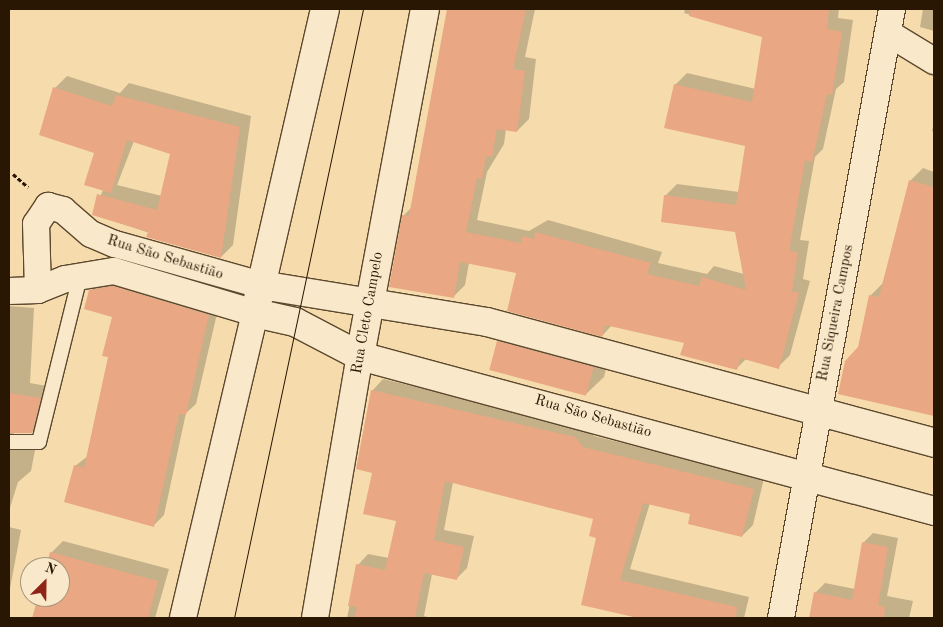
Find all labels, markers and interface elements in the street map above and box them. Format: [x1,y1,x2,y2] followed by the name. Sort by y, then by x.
[105,232,225,284] street label: Rua São Sebastião
[814,243,858,383] street label: Rua Siqueira Campos
[348,250,388,376] street label: Rua Cleto Campelo
[533,392,653,442] street label: Rua São Sebastião
[20,557,70,607] north arrow
[43,561,58,578] text: N

